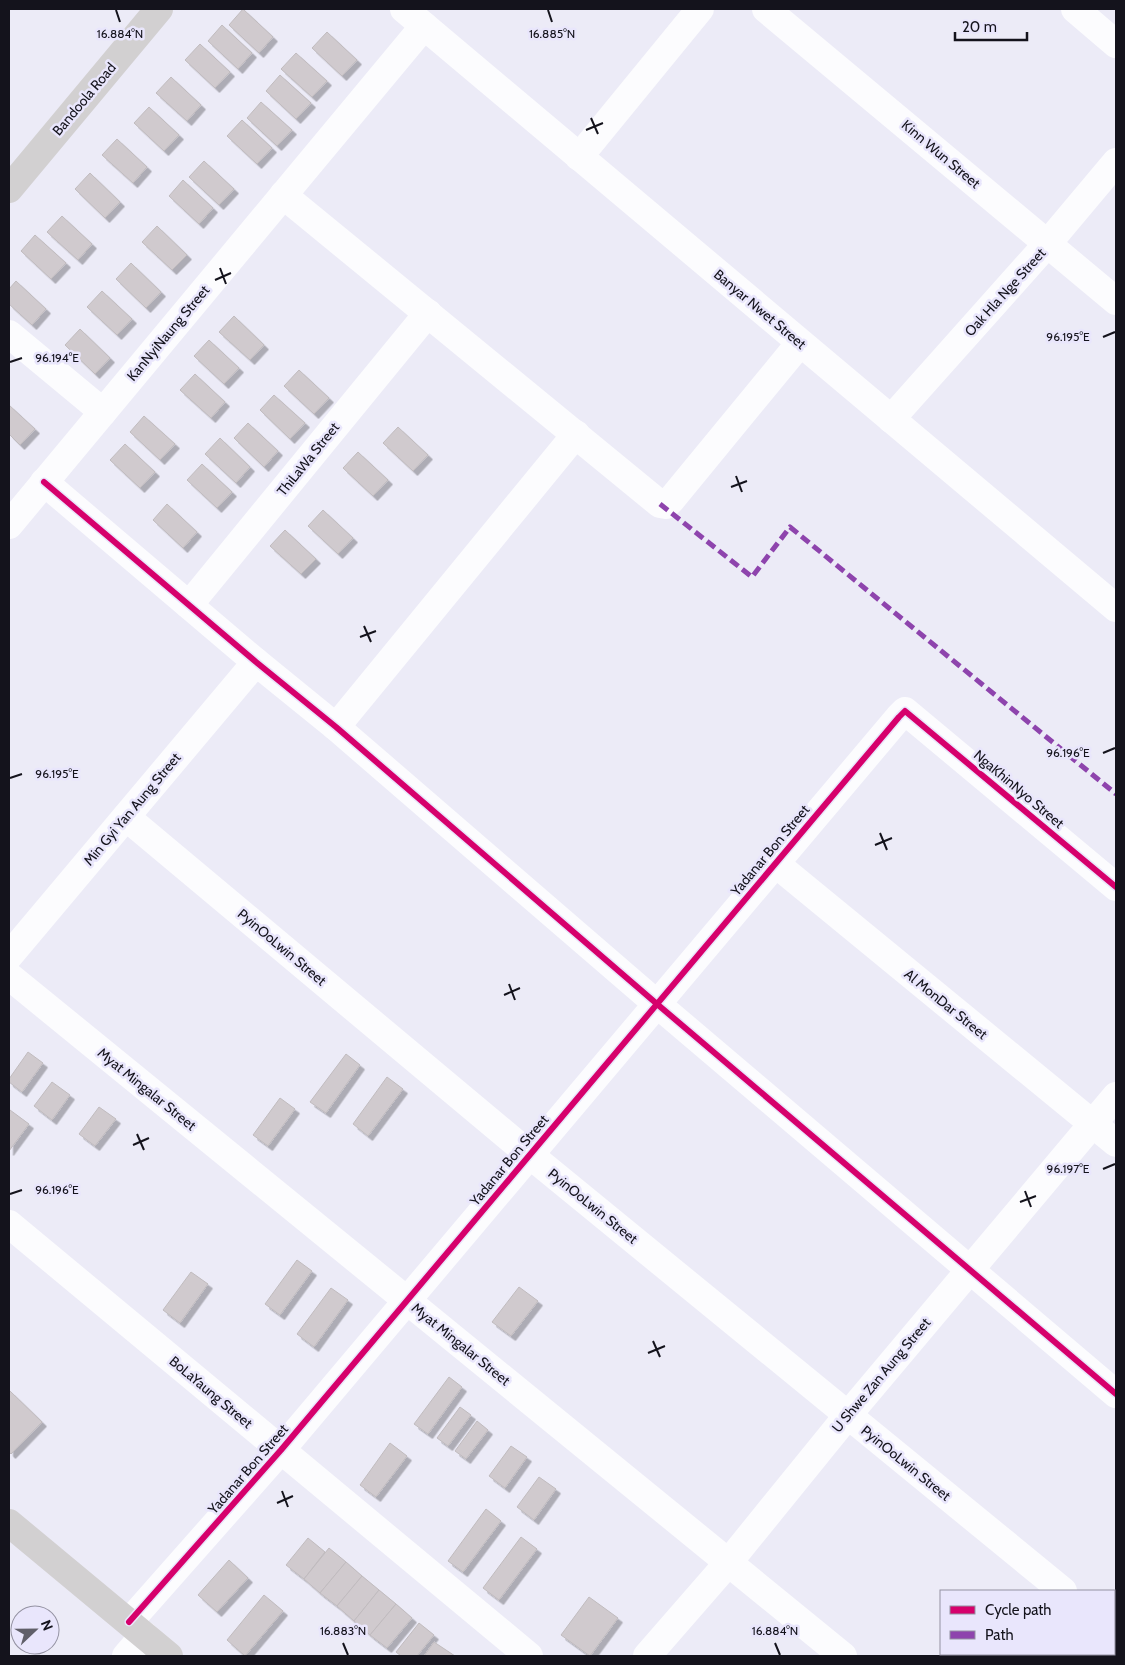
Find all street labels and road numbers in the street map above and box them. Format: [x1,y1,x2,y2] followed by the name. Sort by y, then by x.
[48,59,120,139] street label: Bandoola Road
[898,116,984,192] street label: Kinn Wun Street
[961,244,1050,340] street label: Oak Hla Nge Street
[710,265,810,353] street label: Banyar Nwet Street
[123,281,213,385] street label: KanNyiNaung Street
[273,418,343,499] street label: ThiLaWa Street
[970,746,1068,832] street label: NgaKhinNyo Street
[79,749,185,869] street label: Min Gyi Yan Aung Street
[726,801,814,900] street label: Yadanar Bon Street
[234,905,330,990] street label: PyinOoLwin Street
[901,965,991,1043] street label: Al MonDar Street
[94,1044,200,1134] street label: Myat Mingalar Street
[465,1111,553,1210] street label: Yadanar Bon Street
[544,1164,642,1248] street label: PyinOoLwin Street
[408,1299,514,1389] street label: Myat Mingalar Street
[828,1314,934,1436] street label: U Shwe Zan Aung Street
[166,1352,257,1432] street label: BoLaYaung Street
[203,1420,292,1518] street label: Yadanar Bon Street
[857,1421,955,1505] street label: PyinOoLwin Street

